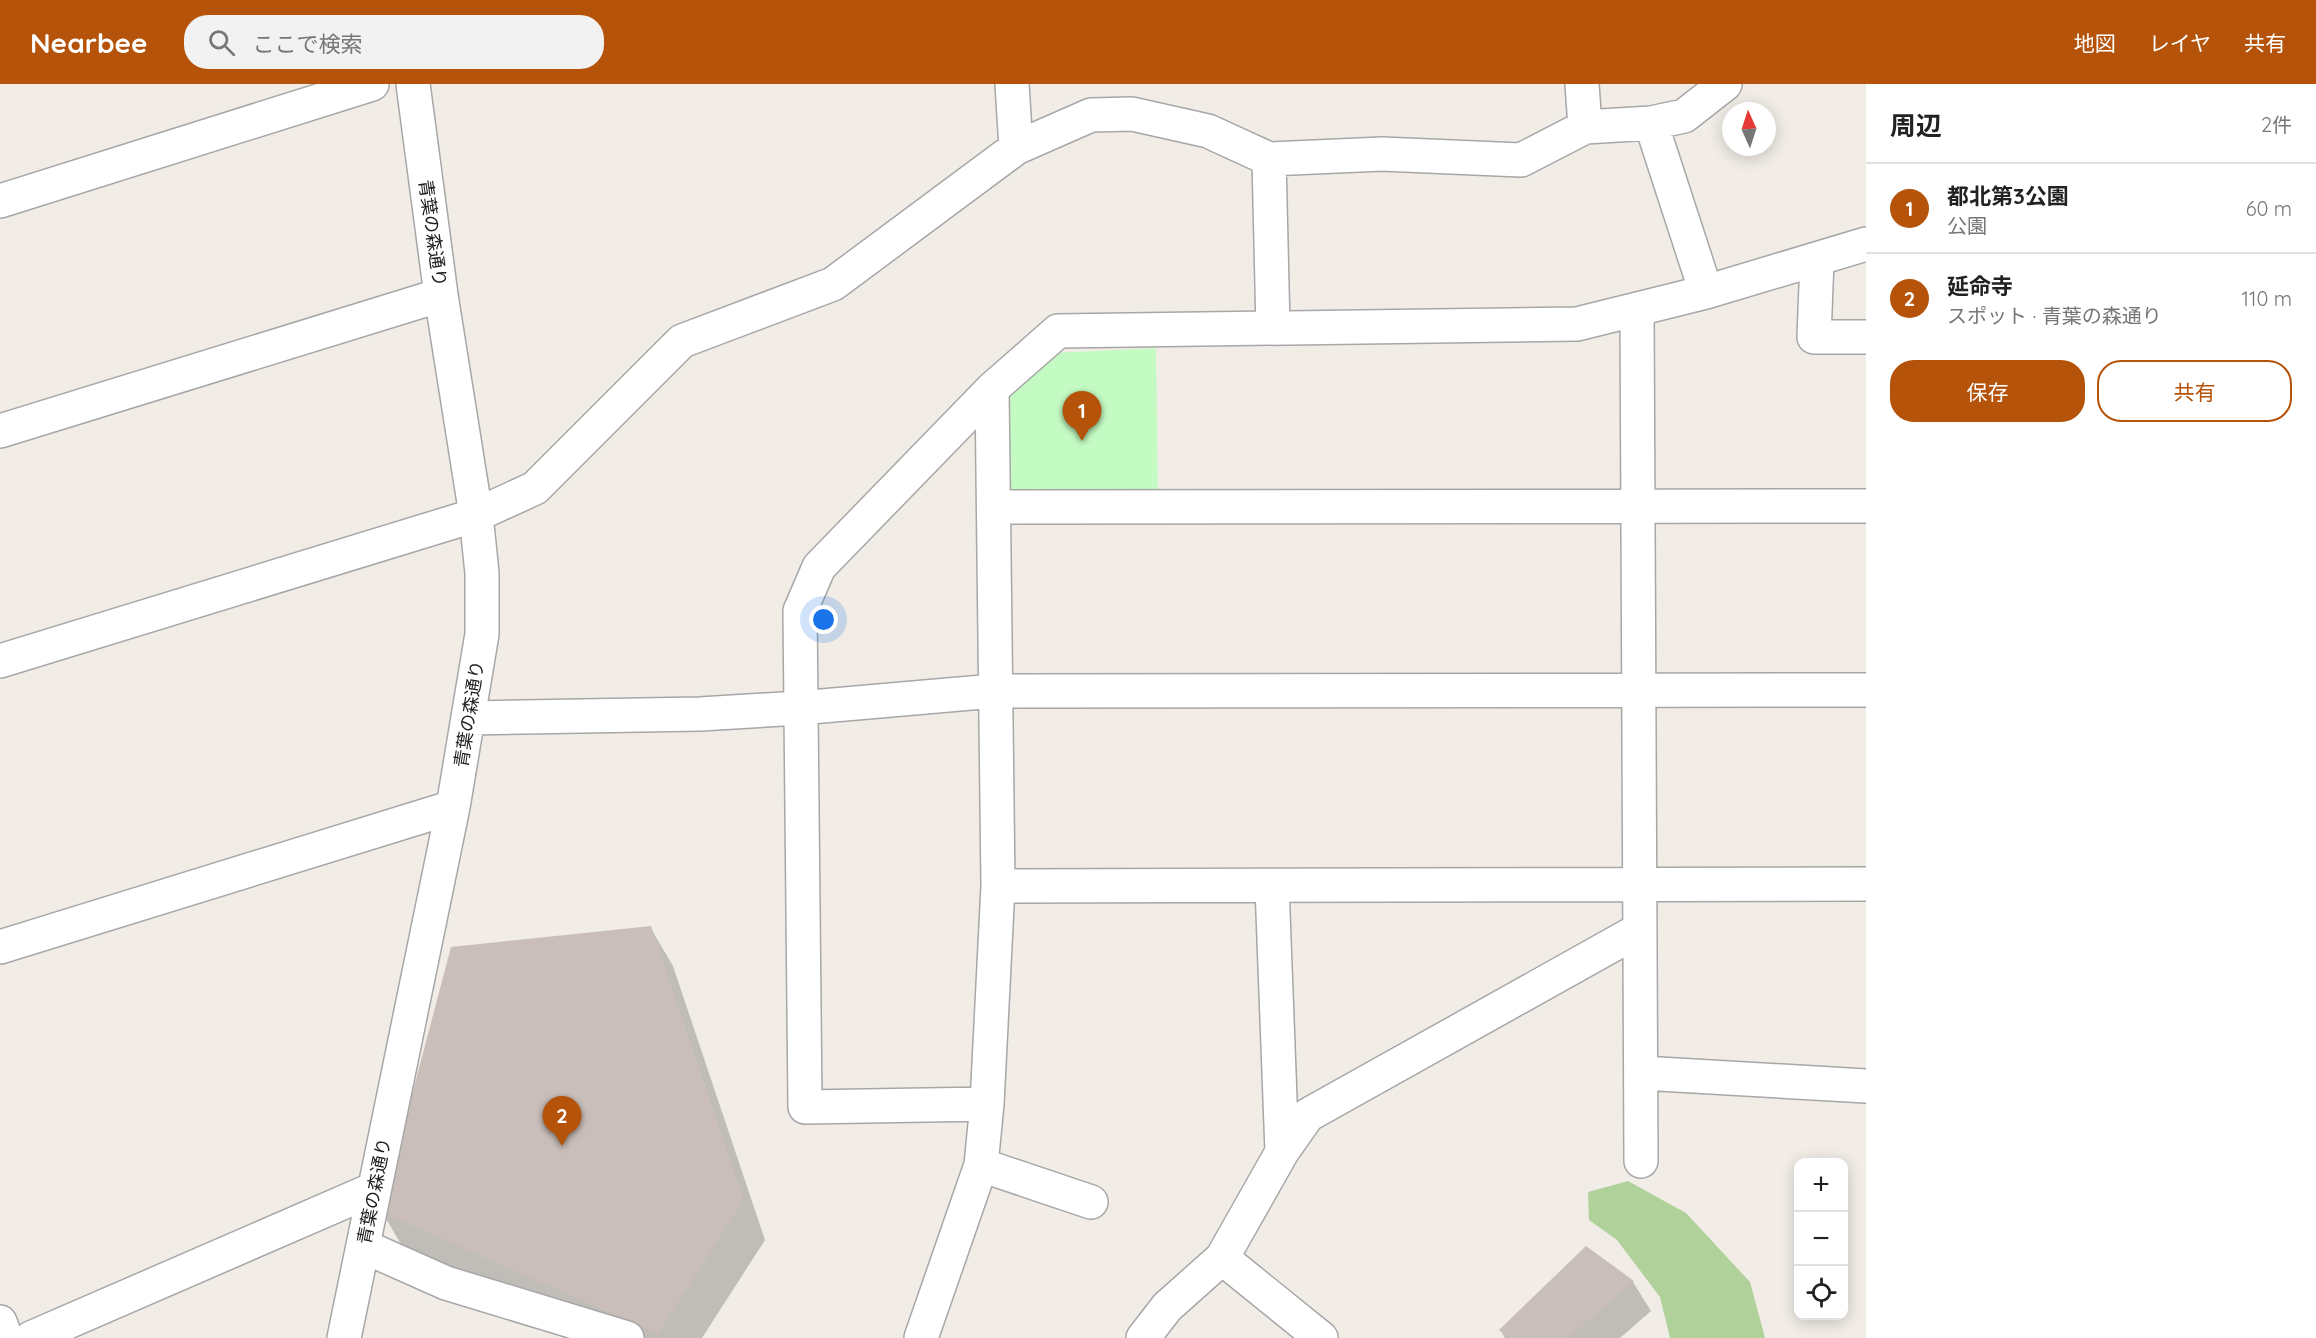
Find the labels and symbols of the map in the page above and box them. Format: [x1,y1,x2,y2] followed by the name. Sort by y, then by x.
[1722,102,1776,156] north arrow
[414,178,452,288] street label: 青葉の森通り
[1062,392,1102,441] pin: 1
[809,605,838,634] your location
[449,659,489,769] street label: 青葉の森通り
[542,1096,582,1146] pin: 2
[352,1136,396,1246] street label: 青葉の森通り

